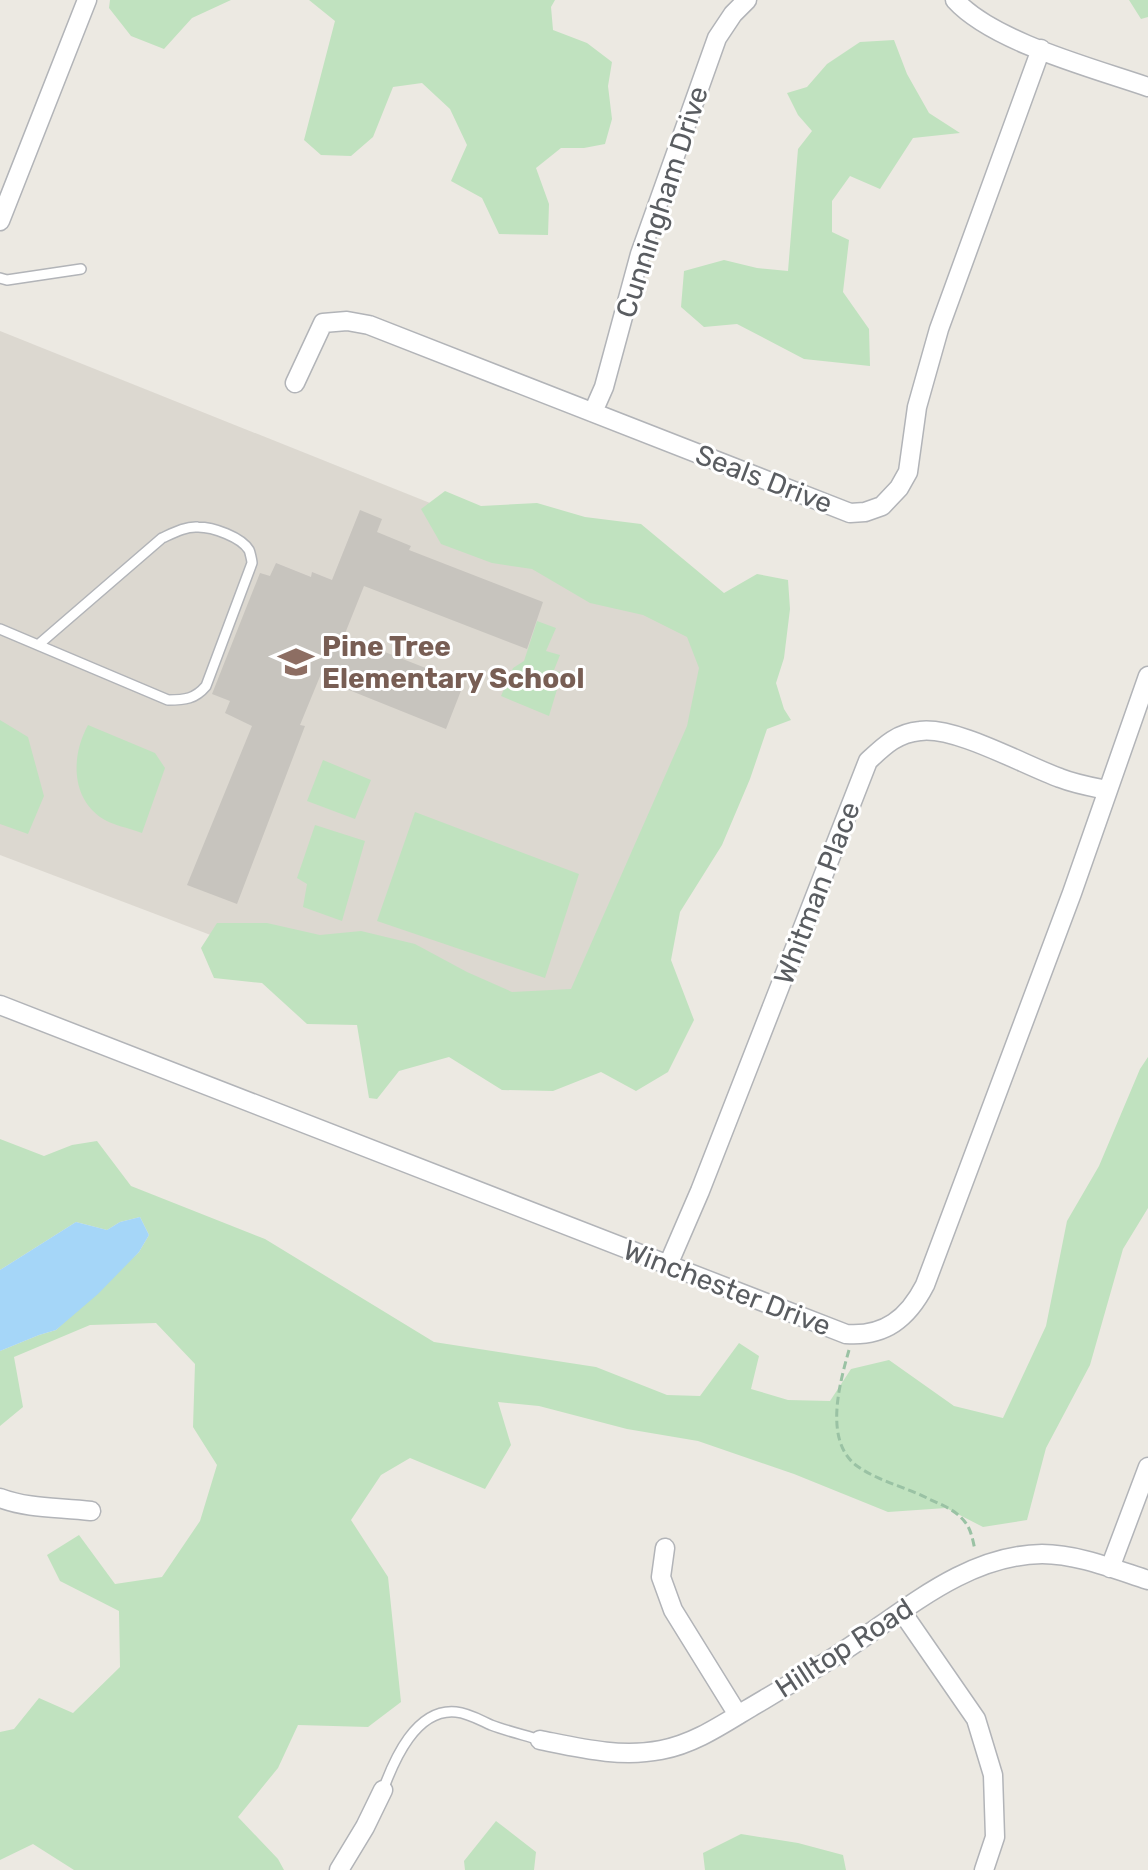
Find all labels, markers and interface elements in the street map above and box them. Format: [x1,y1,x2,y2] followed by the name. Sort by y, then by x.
[609,82,715,322] street label: Cunningham Drive
[691,438,837,520] street label: Seals Drive
[322,630,584,695] place label: Pine Tree Elementary School
[277,643,315,681] school or university icon: Pine Tree Elementary School
[767,797,867,989] street label: Whitman Place
[619,1233,835,1343] street label: Winchester Drive
[769,1591,919,1705] street label: Hilltop Road

